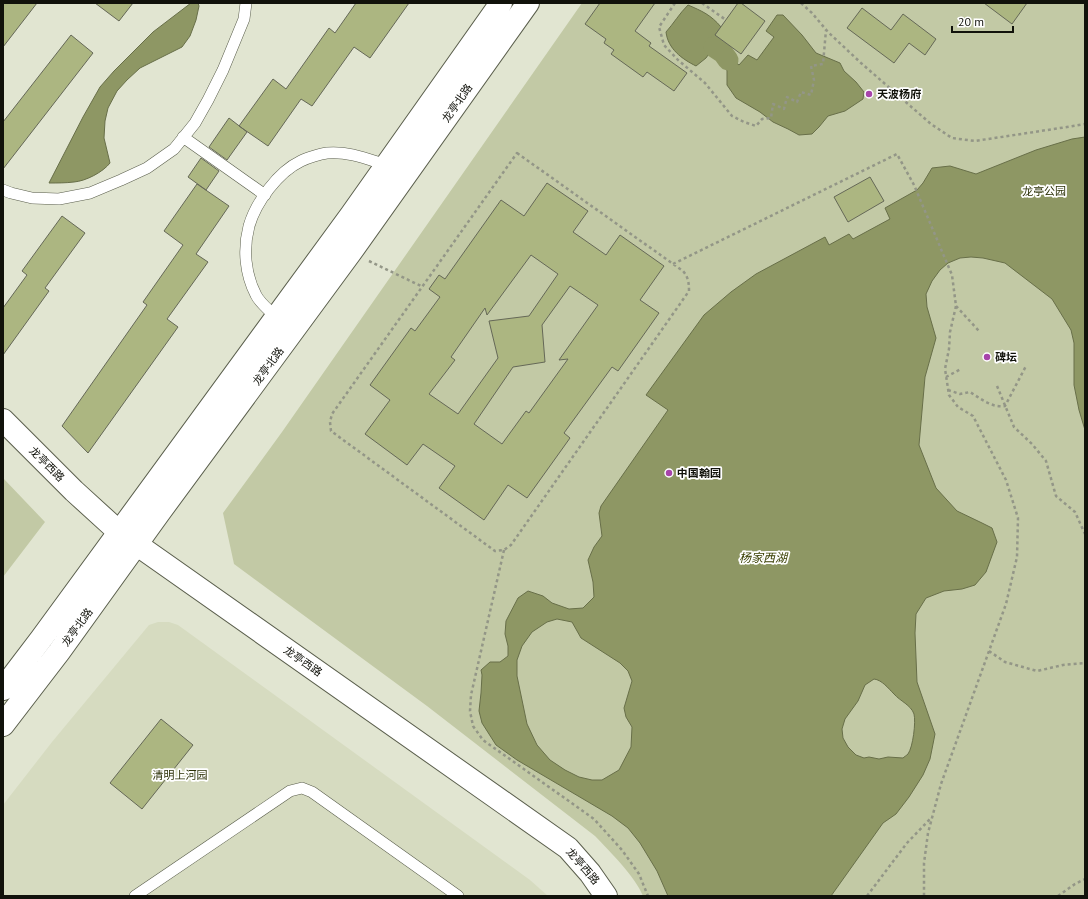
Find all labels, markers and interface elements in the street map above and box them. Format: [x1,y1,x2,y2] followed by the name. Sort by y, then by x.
[952,8,1013,34] scale bar
[958,14,984,29] text: 20 m
[439,81,475,125] street label: 龙亭北路
[877,87,921,101] place label: 天波杨府
[864,89,874,99] marker: 天波杨府
[1022,184,1066,198] park label: 龙亭公园
[249,344,287,388] street label: 龙亭北路
[995,350,1017,364] place label: 碑坛
[982,352,992,362] marker: 碑坛
[26,443,68,485] street label: 龙亭西路
[677,466,721,480] place label: 中国翰园
[664,468,674,478] marker: 中国翰园
[739,550,789,565] water label: 杨家西湖
[58,605,96,649] street label: 龙亭北路
[281,643,325,679] street label: 龙亭西路
[153,768,208,782] park label: 清明上河园
[563,845,603,887] street label: 龙亭西路

